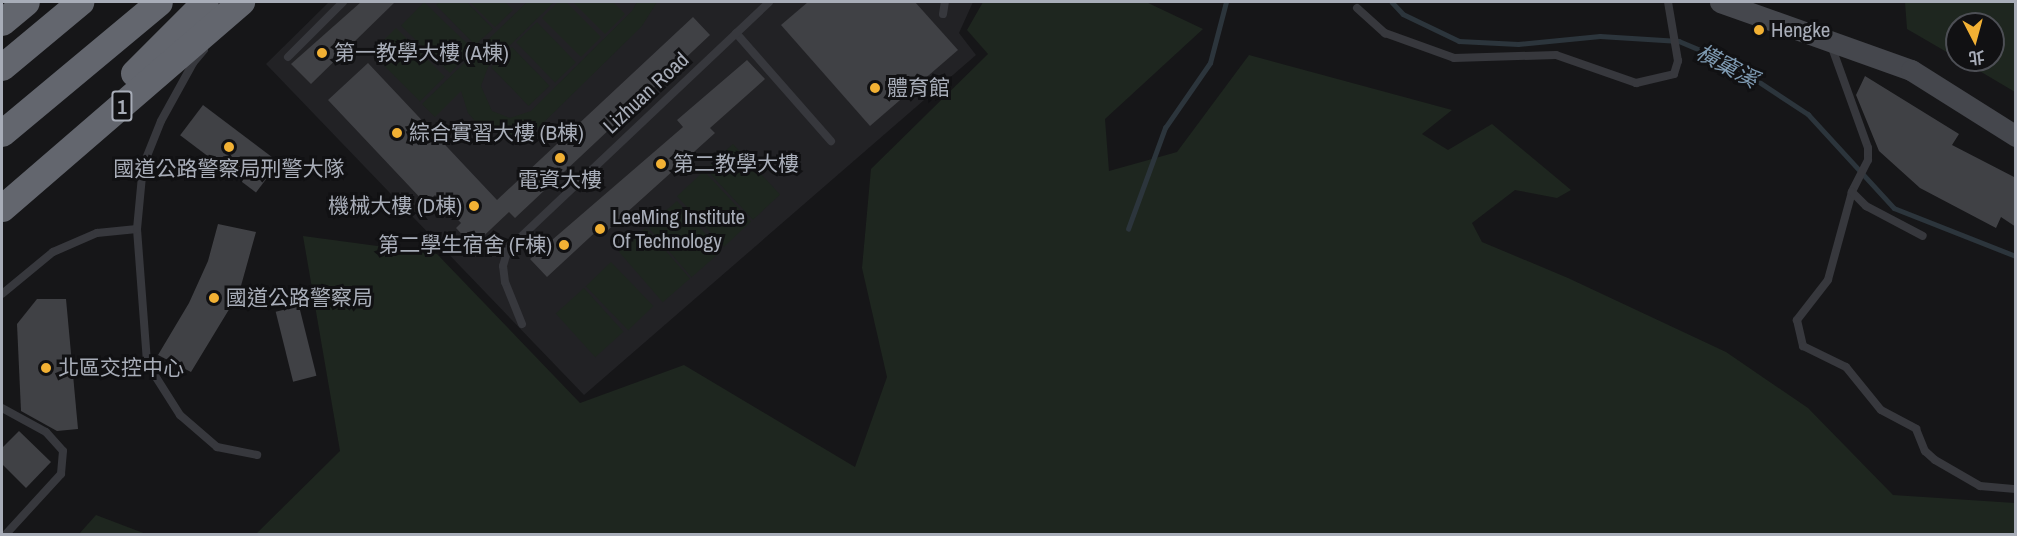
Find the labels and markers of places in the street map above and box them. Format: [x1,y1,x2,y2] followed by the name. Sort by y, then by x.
[1771,17,1830,43] place label: Hengke
[1752,23,1766,37] marker: Hengke
[334,40,509,66] place label: 第一教學大樓 (A棟)
[315,46,329,60] marker: 第一教學大樓 (A棟)
[887,75,950,101] place label: 體育館
[868,81,882,95] marker: 體育館
[409,120,584,146] place label: 綜合實習大樓 (B棟)
[390,126,404,140] marker: 綜合實習大樓 (B棟)
[222,140,236,154] marker: 國道公路警察局刑警大隊
[553,151,567,165] marker: 電資大樓
[673,151,799,177] place label: 第二教學大樓
[114,156,344,182] place label: 國道公路警察局刑警大隊
[654,157,668,171] marker: 第二教學大樓
[518,167,602,193] place label: 電資大樓
[328,193,462,219] place label: 機械大樓 (D棟)
[467,199,481,213] marker: 機械大樓 (D棟)
[612,204,745,254] place label: LeeMing Institute Of Technology
[593,222,607,236] marker: LeeMing Institute Of Technology
[378,232,552,258] place label: 第二學生宿舍 (F棟)
[557,238,571,252] marker: 第二學生宿舍 (F棟)
[226,285,373,311] place label: 國道公路警察局
[207,291,221,305] marker: 國道公路警察局
[58,355,184,381] place label: 北區交控中心
[39,361,53,375] marker: 北區交控中心

